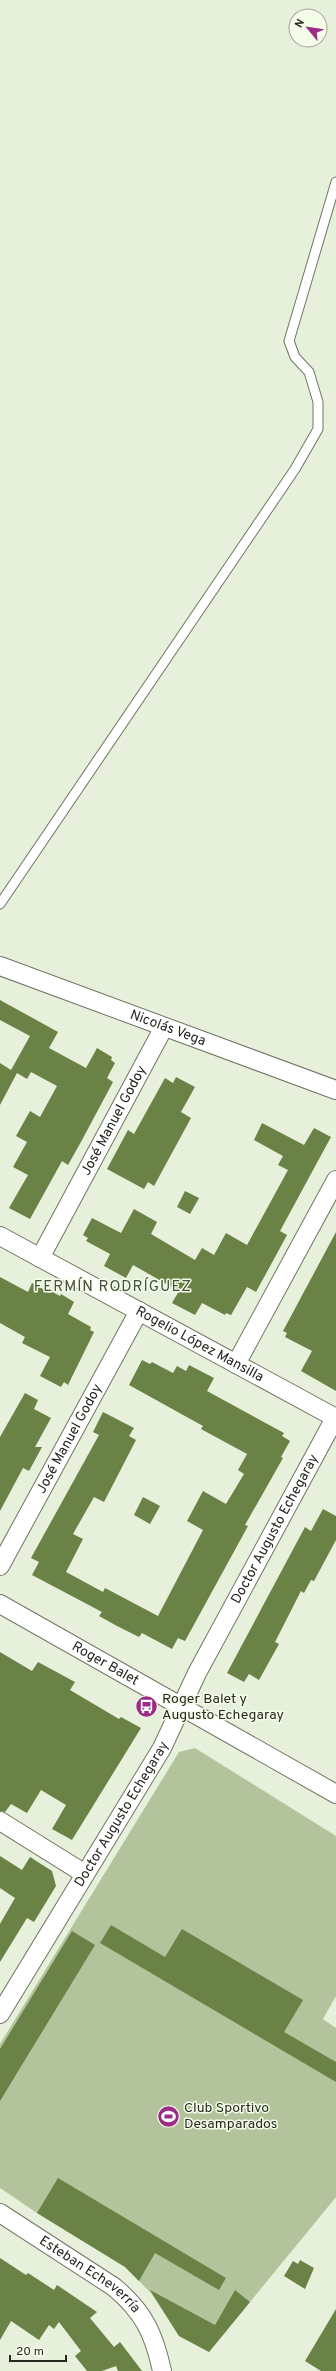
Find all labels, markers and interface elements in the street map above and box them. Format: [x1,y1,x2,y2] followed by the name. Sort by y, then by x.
[288,8,328,48] north arrow
[292,17,308,30] text: N
[128,1006,208,1050] street label: Nicolás Vega
[77,1063,150,1178] street label: José Manuel Godoy
[34,1277,192,1297] district label: FERMÍN RODRÍGUEZ
[132,1302,267,1386] street label: Rogelio López Mansilla
[33,1381,106,1496] street label: José Manuel Godoy
[228,1451,322,1607] street label: Doctor Augusto Echegaray
[69,1638,142,1689] street label: Roger Balet
[162,1691,284,1724] place label: Roger Balet y Augusto Echegaray
[134,1694,160,1720] bus stop icon: Roger Balet y Augusto Echegaray
[71,1739,172,1890] street label: Doctor Augusto Echegaray
[184,2100,277,2133] place label: Club Sportivo Desamparados
[155,2103,181,2129] sports icon: Club Sportivo Desamparados
[36,2232,144,2316] street label: Esteban Echeverría
[10,2337,66,2363] scale bar
[16,2344,44,2360] text: 20 m

